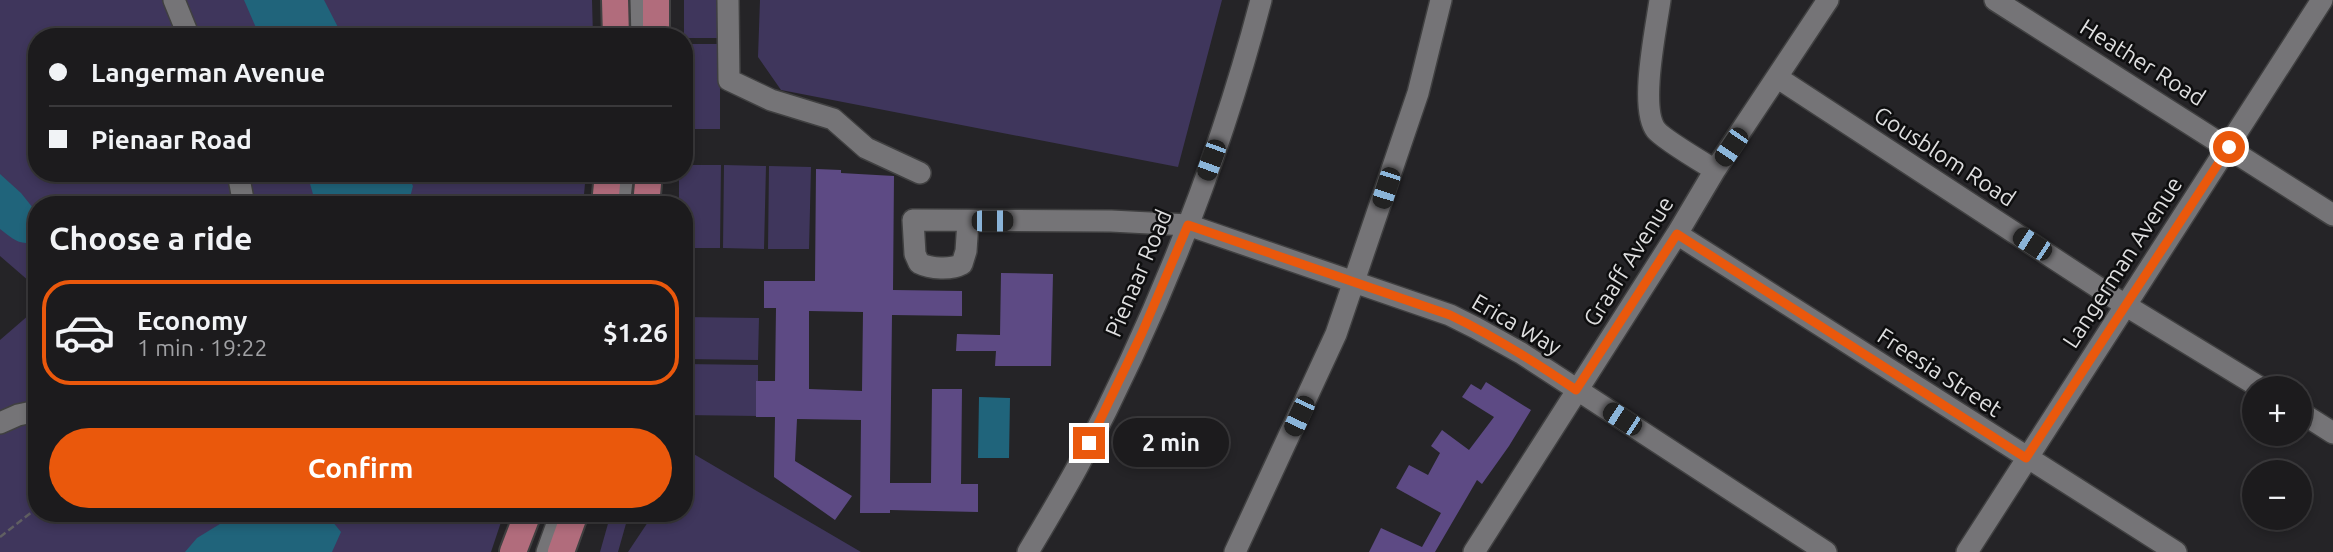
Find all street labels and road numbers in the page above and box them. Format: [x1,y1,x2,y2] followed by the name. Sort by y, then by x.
[2076,14,2210,110] street label: Heather Road
[1870,101,2020,211] street label: Gousblom Road
[2057,172,2187,352] street label: Langerman Avenue
[1578,192,1678,330] street label: Graaff Avenue
[1100,206,1176,340] street label: Pienaar Road
[1468,289,1566,359] street label: Erica Way
[1873,323,2007,421] street label: Freesia Street

